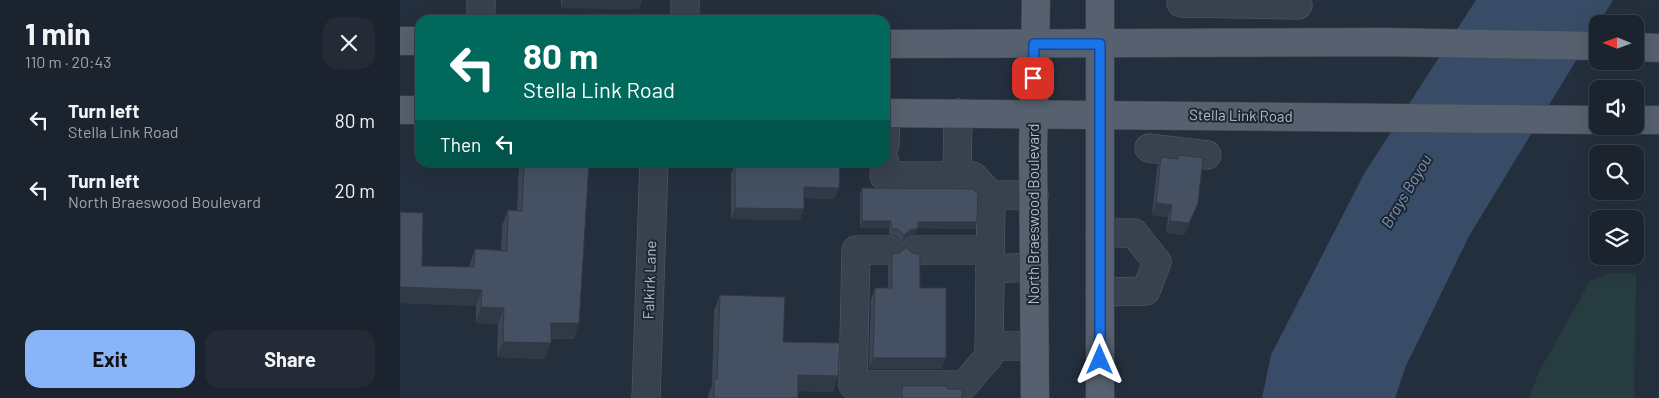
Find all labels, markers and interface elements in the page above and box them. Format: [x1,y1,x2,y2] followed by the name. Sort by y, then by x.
[25,15,91,51] text: 1 min
[1589,15,1644,70] north arrow
[1589,15,1644,265] map controls
[323,17,375,69] button: close
[523,34,598,76] text: 80 m
[440,35,505,100] icon: left
[25,52,112,71] text: 110 m · 20:43
[1012,57,1054,99] pin
[1019,64,1047,92] icon: arrive
[523,76,675,102] text: Stella Link Road
[1589,80,1644,135] button: sound
[68,99,139,122] text: Turn left
[1189,105,1293,125] street label: Stella Link Road
[25,106,53,134] icon: left
[335,109,375,132] text: 80 m
[68,122,179,141] text: Stella Link Road
[1024,124,1042,304] street label: North Braeswood Boulevard
[491,130,519,158] icon: left
[440,133,481,156] text: Then
[1589,145,1644,200] button: search
[1376,151,1435,231] water label: Brays Bayou
[68,169,139,192] text: Turn left
[25,176,53,204] icon: left
[335,179,375,202] text: 20 m
[68,192,261,211] text: North Braeswood Boulevard
[1589,210,1644,265] button: layers
[639,240,659,320] street label: Falkirk Lane
[25,330,195,388] button: Exit
[205,330,375,388] button: Share
[1073,333,1125,385] position arrow

